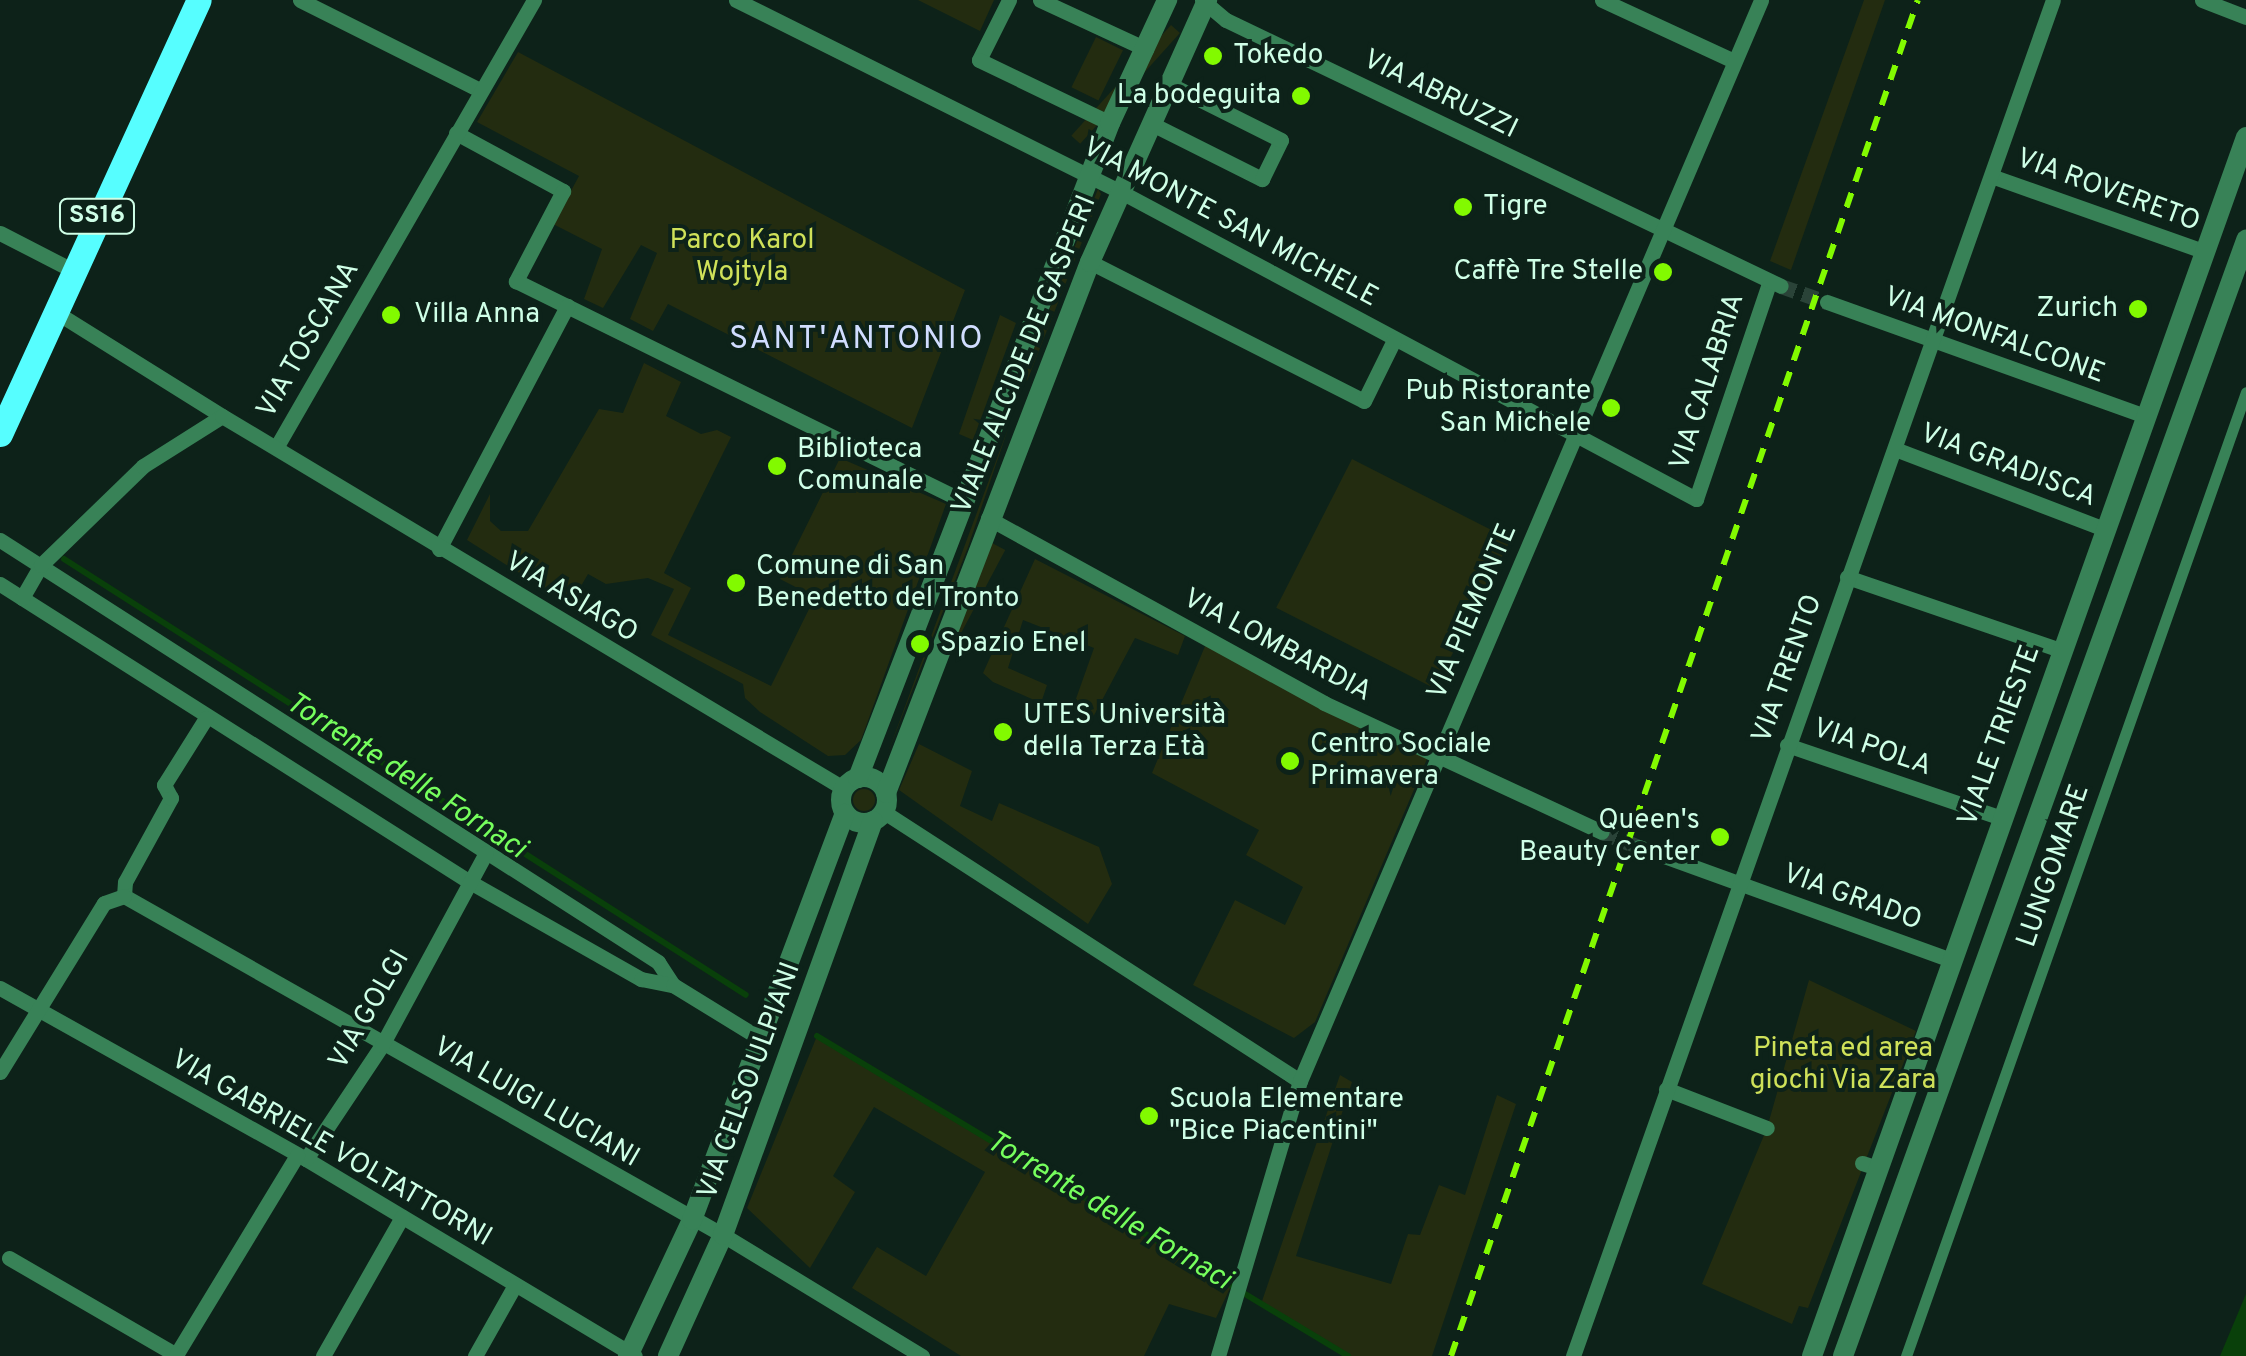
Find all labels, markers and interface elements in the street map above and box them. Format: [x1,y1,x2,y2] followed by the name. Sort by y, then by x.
[1233,39,1323,73] place label: Tokedo
[1356,43,1524,147] street label: VIA ABRUZZI
[1202,45,1224,67] marker: Tokedo
[1117,79,1281,113] place label: La bodeguita
[1290,85,1312,107] marker: La bodeguita
[1076,131,1384,315] street label: VIA MONTE SAN MICHELE
[2011,142,2205,240] street label: VIA ROVERETO
[945,190,1105,520] street label: VIALE ALCIDE DE GASPERI
[1483,190,1548,224] place label: Tigre
[57,196,137,236] road number: SS16
[1452,196,1474,218] marker: Tigre
[669,224,815,290] park label: Parco Karol Wojtyla
[250,255,368,425] street label: VIA TOSCANA
[1452,255,1643,289] place label: Caffè Tre Stelle
[1652,261,1674,283] marker: Caffè Tre Stelle
[1878,280,2110,392] street label: VIA MONFALCONE
[1663,289,1753,475] street label: VIA CALABRIA
[2036,292,2118,326] place label: Zurich
[414,298,541,332] place label: Villa Anna
[2127,298,2149,320] marker: Zurich
[378,302,404,328] marker: Villa Anna
[729,321,985,359] district label: SANT'ANTONIO
[1405,375,1591,441] place label: Pub Ristorante San Michele
[1600,397,1622,419] marker: Pub Ristorante San Michele
[1915,417,2101,515] street label: VIA GRADISCA
[797,433,923,499] place label: Biblioteca Comunale
[766,455,788,477] marker: Biblioteca Comunale
[1421,519,1525,705] street label: VIA PIEMONTE
[498,545,644,651] street label: VIA ASIAGO
[756,550,1020,616] place label: Comune di San Benedetto del Tronto
[725,572,747,594] marker: Comune di San Benedetto del Tronto
[1177,582,1377,710] street label: VIA LOMBARDIA
[1745,589,1831,749] street label: VIA TRENTO
[940,627,1086,661] place label: Spazio Enel
[909,633,931,655] marker: Spazio Enel
[1951,640,2049,832] street label: VIALE TRIESTE
[278,686,532,868] water label: Torrente delle Fornaci
[1023,699,1226,765] place label: UTES Università della Terza Età
[1808,712,1936,784] street label: VIA POLA
[992,721,1014,743] marker: UTES Università della Terza Età
[1310,728,1491,794] place label: Centro Sociale Primavera
[1279,750,1301,772] marker: Centro Sociale Primavera
[2010,780,2098,952] street label: LUNGOMARE
[1519,804,1700,870] place label: Queen's Beauty Center
[1709,826,1731,848] marker: Queen's Beauty Center
[1777,857,1927,939] street label: VIA GRADO
[322,944,418,1076] street label: VIA GOLGI
[691,957,809,1205] street label: VIA CELSO ULPIANI
[426,1030,646,1176] street label: VIA LUIGI LUCIANI
[1749,1032,1937,1098] park label: Pineta ed area giochi Via Zara
[164,1043,498,1255] street label: VIA GABRIELE VOLTATTORNI
[1169,1083,1404,1149] place label: Scuola Elementare "Bice Piacentini"
[1138,1105,1160,1127] marker: Scuola Elementare "Bice Piacentini"
[979,1125,1237,1299] water label: Torrente delle Fornaci

